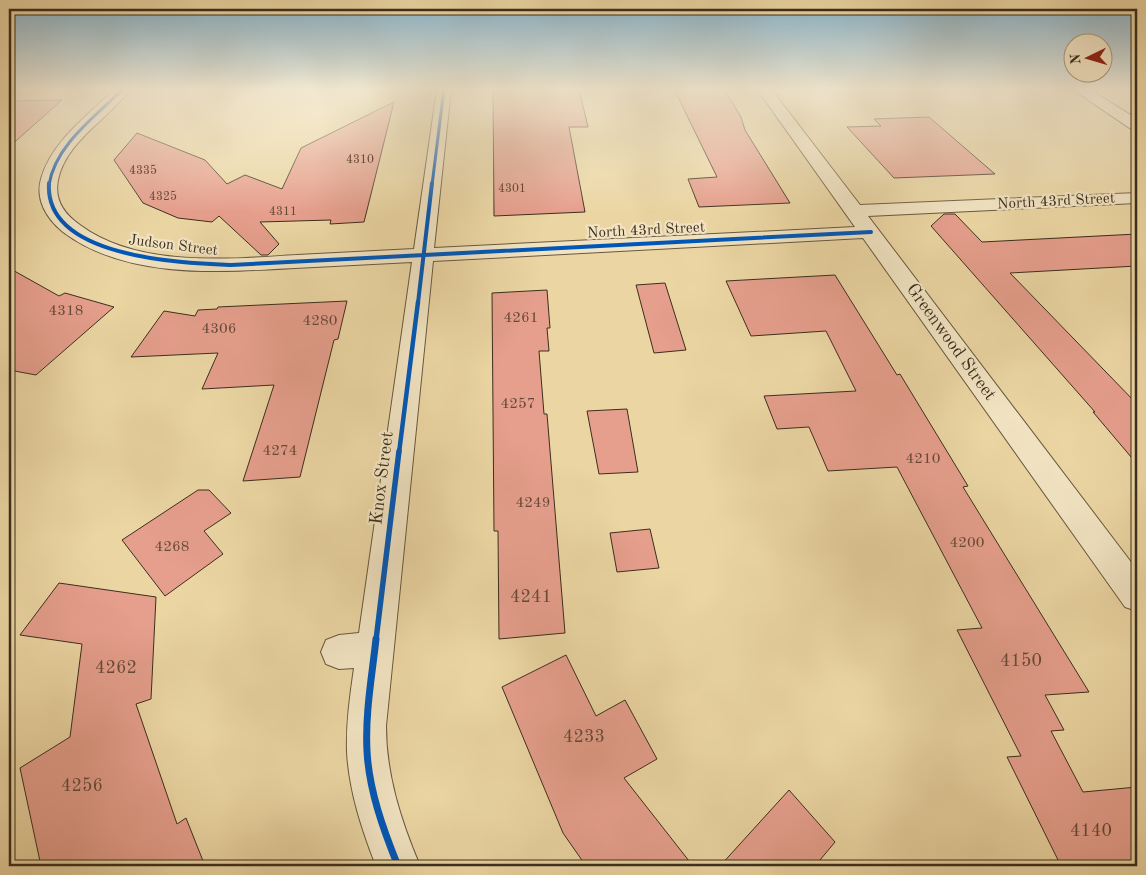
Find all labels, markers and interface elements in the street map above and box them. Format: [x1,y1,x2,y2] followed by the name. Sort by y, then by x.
[1064,32,1114,82] north arrow
[1069,53,1083,65] text: N
[346,154,374,166] house number: 4310
[129,164,157,177] house number: 4335
[498,183,526,195] house number: 4301
[149,190,177,203] house number: 4325
[997,191,1115,213] street label: North 43rd Street
[269,206,297,218] house number: 4311
[587,220,705,242] street label: North 43rd Street
[127,233,219,259] street label: Judson Street
[903,280,999,404] street label: Greenwood Street
[49,304,83,319] house number: 4318
[504,311,538,326] house number: 4261
[303,314,337,329] house number: 4280
[202,322,236,337] house number: 4306
[501,397,535,412] house number: 4257
[367,430,397,526] street label: Knox Street
[263,444,297,459] house number: 4274
[906,452,940,467] house number: 4210
[516,496,550,511] house number: 4249
[950,536,984,551] house number: 4200
[155,540,189,555] house number: 4268
[510,588,552,606] house number: 4241
[1000,652,1042,670] house number: 4150
[95,659,137,677] house number: 4262
[563,728,605,746] house number: 4233
[61,777,103,795] house number: 4256
[1070,822,1112,840] house number: 4140

